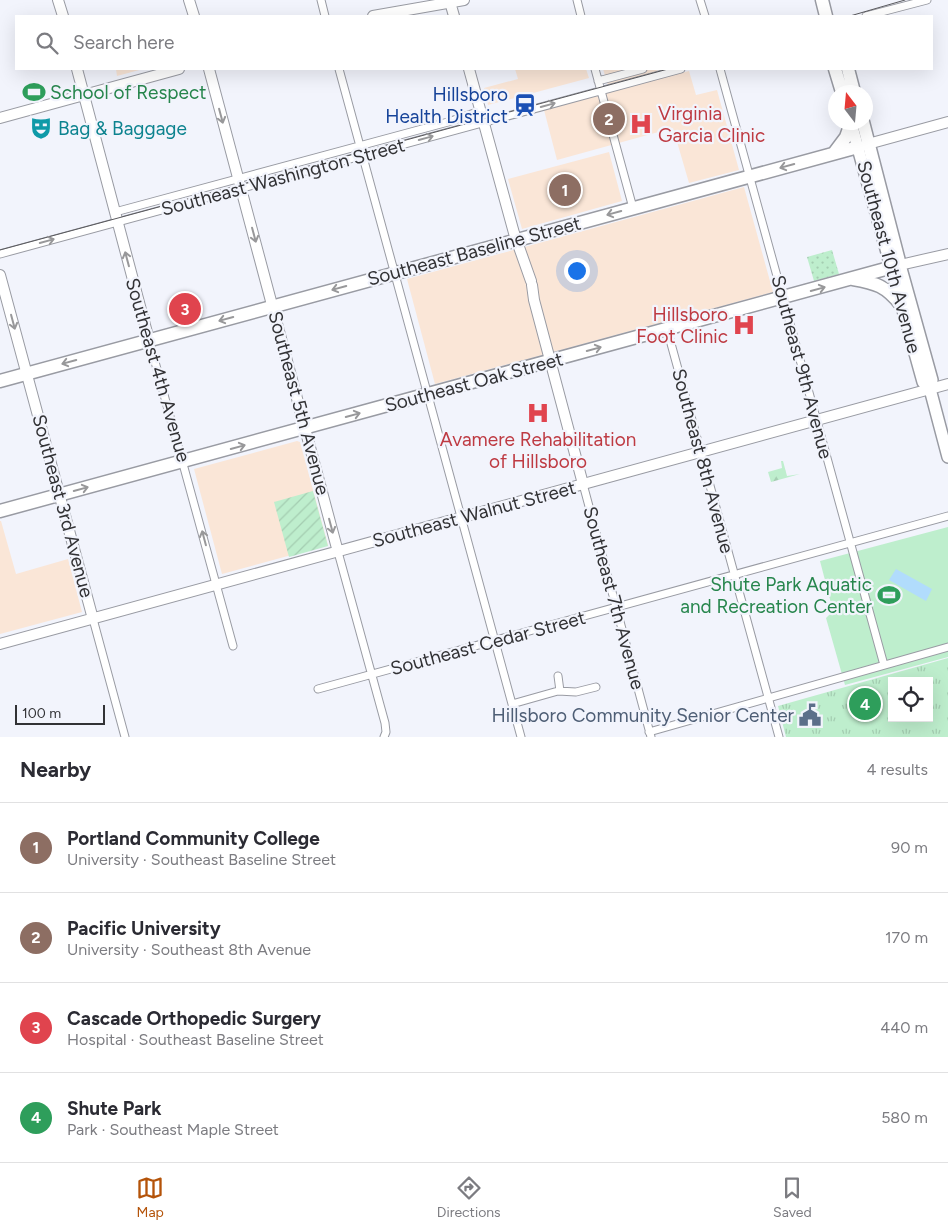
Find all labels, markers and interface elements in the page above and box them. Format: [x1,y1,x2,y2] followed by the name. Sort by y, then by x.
[15,15,933,70] search box
[33,29,61,57] icon: search
[73,31,175,54] text: Search here
[21,79,47,105] sports icon: School of Respect
[50,81,206,104] place label: School of Respect
[385,83,508,128] place label: Hillsboro Health District
[828,85,873,130] north arrow
[512,92,538,118] station icon: Hillsboro Health District
[539,100,555,110] one-way arrow
[593,100,625,138] pin: 2
[658,102,765,147] place label: Virginia Garcia Clinic
[217,107,227,123] one-way arrow
[628,111,654,137] hospital icon: Virginia Garcia Clinic
[28,115,54,141] theatre icon: Bag & Baggage
[58,117,187,140] place label: Bag & Baggage
[159,133,407,221] street label: Southeast Washington Street
[418,133,434,143] one-way arrow
[852,158,926,356] street label: Southeast 10th Avenue
[780,162,796,171] one-way arrow
[549,171,581,209] pin: 1
[606,209,622,219] one-way arrow
[365,211,583,291] street label: Southeast Baseline Street
[249,227,259,243] one-way arrow
[39,236,55,245] one-way arrow
[122,252,132,268] one-way arrow
[564,258,590,284] your location
[766,273,838,461] street label: Southeast 9th Avenue
[121,275,195,465] street label: Southeast 4th Avenue
[331,284,347,294] one-way arrow
[810,284,826,293] one-way arrow
[169,290,201,328] pin: 3
[636,303,728,348] place label: Hillsboro Foot Clinic
[263,308,335,498] street label: Southeast 5th Avenue
[731,312,757,338] hospital icon: Hillsboro Foot Clinic
[8,313,18,329] one-way arrow
[218,315,234,324] one-way arrow
[585,344,601,354] one-way arrow
[382,347,566,417] street label: Southeast Oak Street
[62,358,78,367] one-way arrow
[667,366,739,556] street label: Southeast 8th Avenue
[525,400,551,426] hospital icon: Avamere Rehabilitation of Hillsboro
[344,410,360,420] one-way arrow
[27,412,99,600] street label: Southeast 3rd Avenue
[440,428,636,473] place label: Avamere Rehabilitation of Hillsboro
[229,441,245,451] one-way arrow
[370,476,578,552] street label: Southeast Walnut Street
[72,484,88,493] one-way arrow
[578,504,650,692] street label: Southeast 7th Avenue
[327,518,337,534] one-way arrow
[199,530,209,546] one-way arrow
[680,573,873,618] place label: Shute Park Aquatic and Recreation Center
[876,582,902,608] sports icon: Shute Park Aquatic and Recreation Center
[388,606,588,680] street label: Southeast Cedar Street
[888,677,933,722] map controls
[888,677,933,722] button: locate
[849,685,881,723] pin: 4
[15,702,105,725] scale bar
[797,702,823,728] public building icon: Hillsboro Community Senior Center
[491,704,795,727] place label: Hillsboro Community Senior Center
[22,705,61,722] text: 100 m
[20,757,91,782] text: Nearby
[867,760,928,779] text: 4 results
[67,827,320,850] text: Portland Community College
[33,838,39,857] text: 1
[891,838,928,857] text: 90 m
[67,850,336,869] text: University · Southeast Baseline Street
[67,917,221,940] text: Pacific University
[31,928,41,947] text: 2
[885,928,928,947] text: 170 m
[67,940,311,959] text: University · Southeast 8th Avenue
[67,1007,321,1030] text: Cascade Orthopedic Surgery
[32,1018,40,1037] text: 3
[880,1018,928,1037] text: 440 m
[67,1030,324,1049] text: Hospital · Southeast Baseline Street
[67,1097,162,1120] text: Shute Park
[31,1108,41,1127] text: 4
[881,1108,928,1127] text: 580 m
[67,1120,279,1139] text: Park · Southeast Maple Street
[136,1174,164,1221] tab: Map
[437,1174,501,1221] tab: Directions
[773,1174,812,1221] tab: Saved

